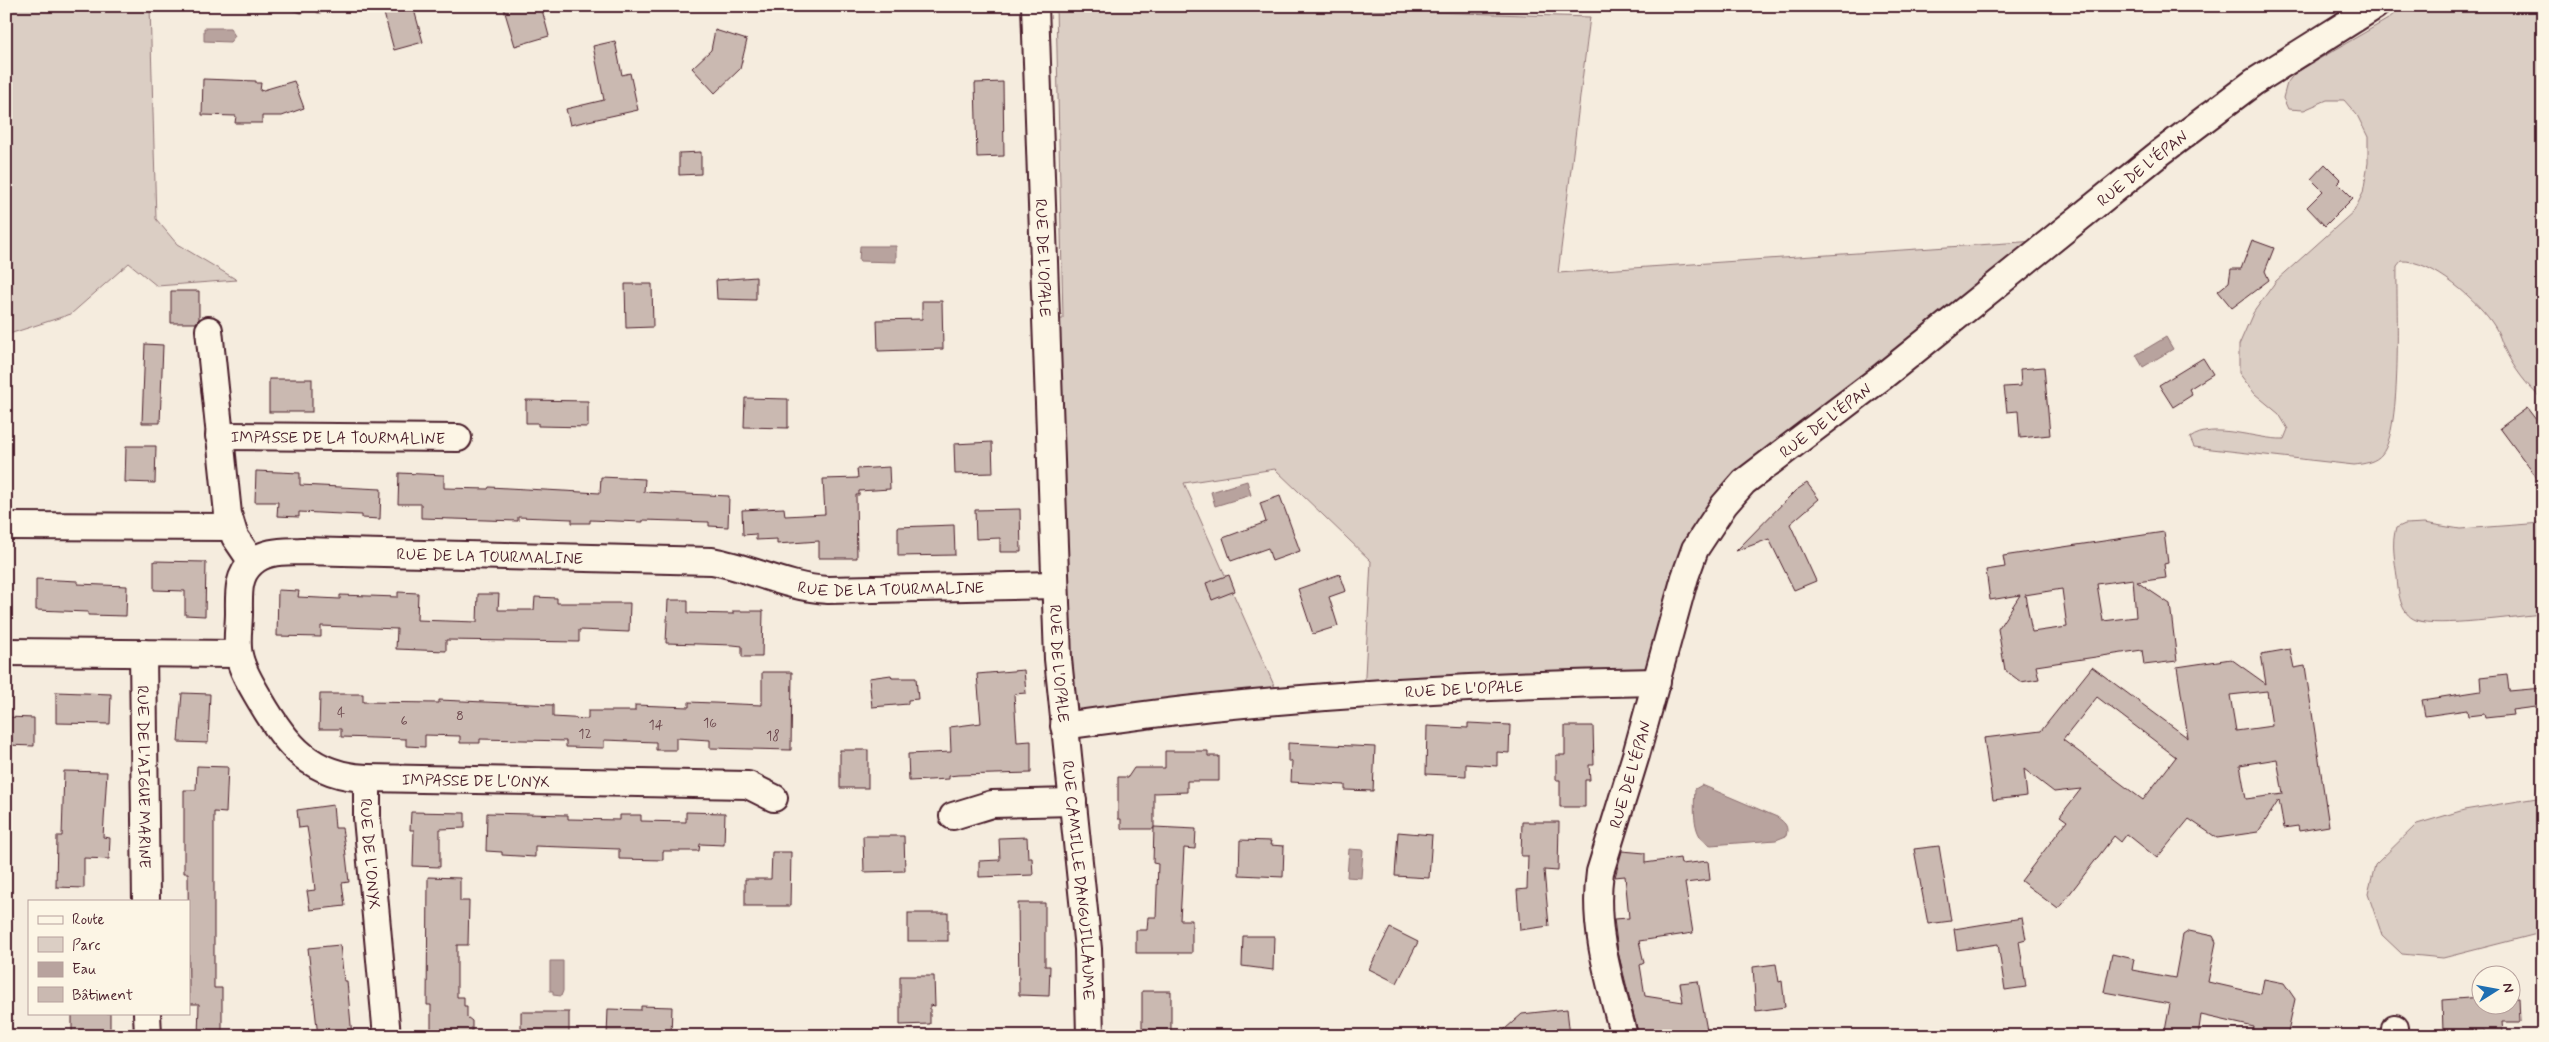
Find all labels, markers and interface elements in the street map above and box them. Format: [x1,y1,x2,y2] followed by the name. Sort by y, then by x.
[2093,126,2193,212] street label: RUE DE L'ÉPAN
[1030,198,1055,317] street label: RUE DE L'OPALE
[1776,379,1877,463] street label: RUE DE L'ÉPAN
[231,427,445,450] street label: IMPASSE DE LA TOURMALINE
[396,544,583,570] street label: RUE DE LA TOURMALINE
[795,577,984,602] street label: RUE DE LA TOURMALINE
[1044,604,1074,724] street label: RUE DE L'OPALE
[1404,677,1524,703] street label: RUE DE L'OPALE
[131,685,155,869] street label: RUE DE L'AIGUE MARINE
[337,704,345,722] house number: 4
[456,707,464,725] house number: 8
[400,712,408,730] house number: 6
[703,714,717,732] house number: 16
[649,716,664,734] house number: 14
[1605,719,1657,831] street label: RUE DE L'ÉPAN
[578,725,592,743] house number: 12
[766,727,780,745] house number: 18
[1057,760,1098,1001] street label: RUE CAMILLE DANGUILLAUME
[402,770,550,793] street label: IMPASSE DE L'ONYX
[355,798,384,911] street label: RUE DE L'ONYX
[28,900,190,1014] legend
[72,910,105,930] text: Route
[72,936,100,956] text: Parc
[72,960,96,980] text: Eau
[2472,964,2522,1014] north arrow
[2498,981,2518,994] text: N
[72,986,133,1006] text: Bâtiment

